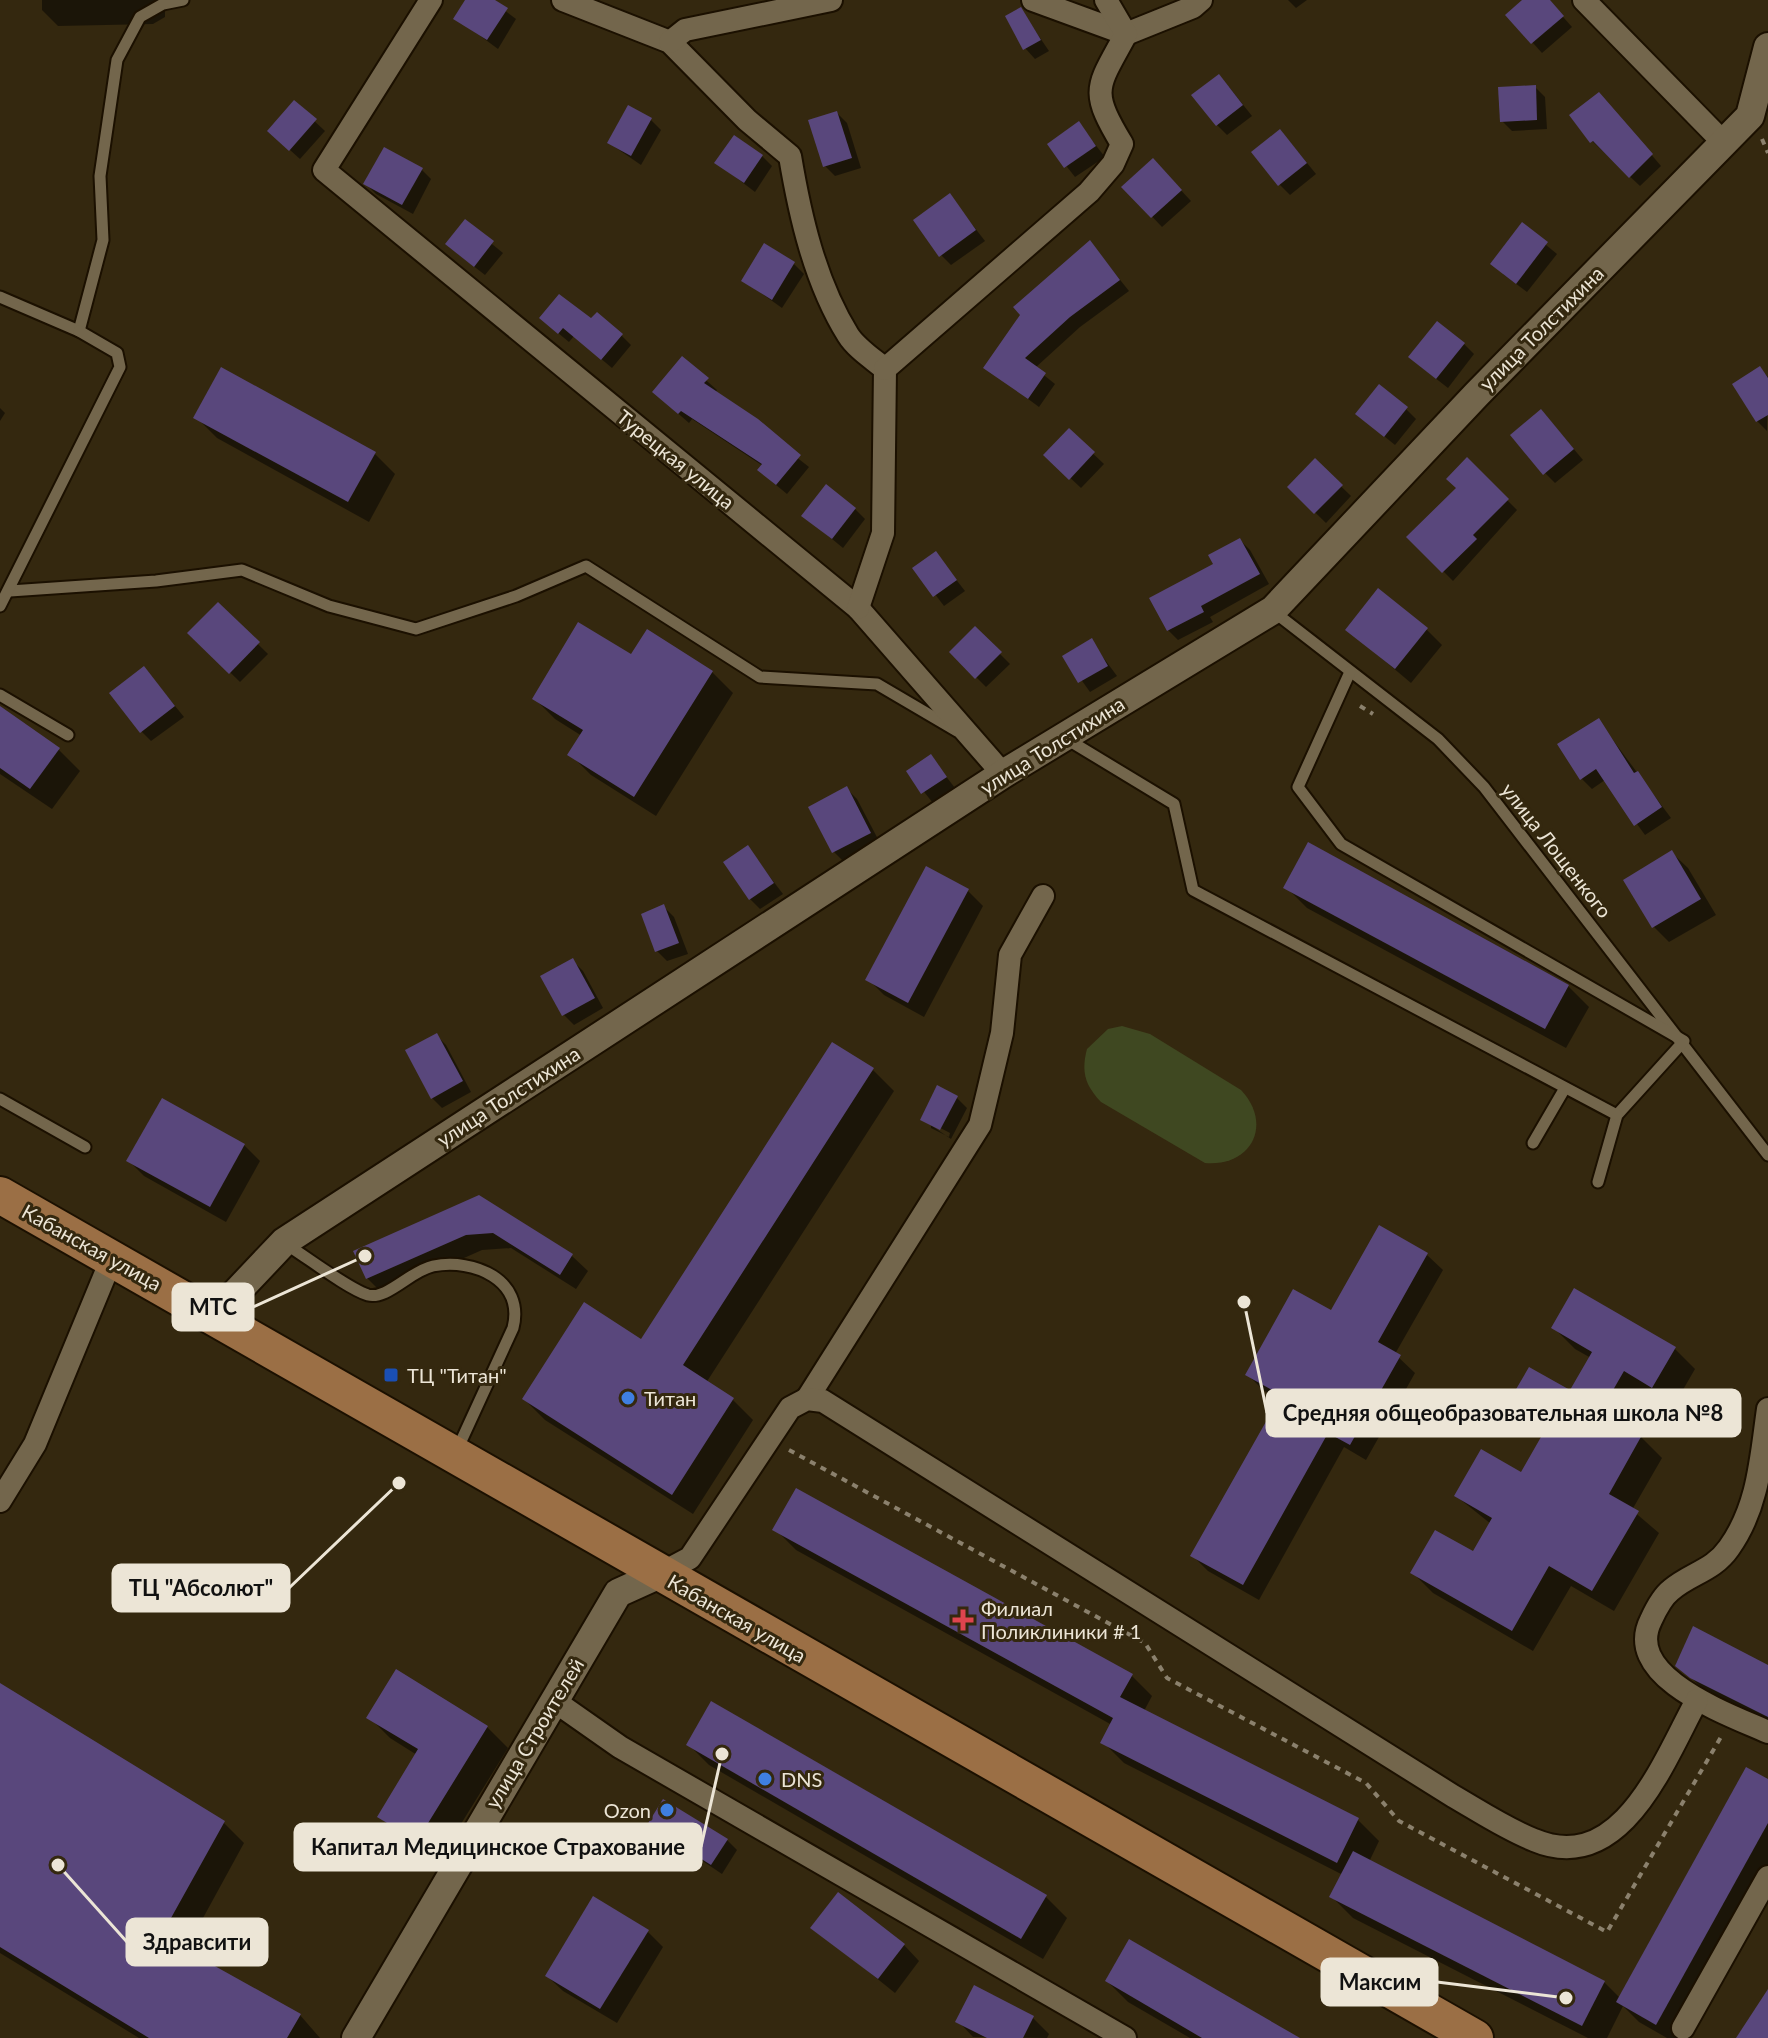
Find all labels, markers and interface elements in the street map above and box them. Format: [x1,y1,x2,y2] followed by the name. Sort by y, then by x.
[1474,261,1608,395] street label: улица Толстихина
[612,404,740,514] street label: Турецкая улица
[975,691,1129,799] street label: улица Толстихина
[1497,778,1617,922] street label: улица Лощенкого
[432,1041,584,1151] street label: улица Толстихина
[18,1199,166,1295] street label: Кабанская улица
[173,1284,253,1330] callout: МТС
[189,1293,237,1320] text: МТС
[407,1363,507,1387] place label: ТЦ "Титан"
[382,1366,400,1384] marker: ТЦ "Титан"
[644,1386,696,1410] place label: Титан
[619,1389,637,1407] marker: Титан
[1267,1390,1740,1436] callout: Средняя общеобразовательная школа №8
[1283,1399,1723,1426] text: Средняя общеобразовательная школа №8
[113,1565,289,1611] callout: ТЦ "Абсолют"
[664,1569,810,1667] street label: Кабанская улица
[129,1574,273,1601] text: ТЦ "Абсолют"
[981,1596,1141,1643] place label: Филиал Поликлиники # 1
[952,1609,974,1631] marker: Филиал Поликлиники # 1
[480,1654,588,1812] street label: улица Строителей
[781,1767,822,1791] place label: DNS
[756,1770,774,1788] marker: DNS
[604,1798,651,1822] place label: Ozon
[658,1801,676,1819] marker: Ozon
[295,1824,701,1870] callout: Капитал Медицинское Страхование
[311,1833,685,1860] text: Капитал Медицинское Страхование
[127,1919,267,1965] callout: Здравсити
[143,1928,251,1955] text: Здравсити
[1322,1959,1437,2005] callout: Максим
[1339,1968,1421,1995] text: Максим

